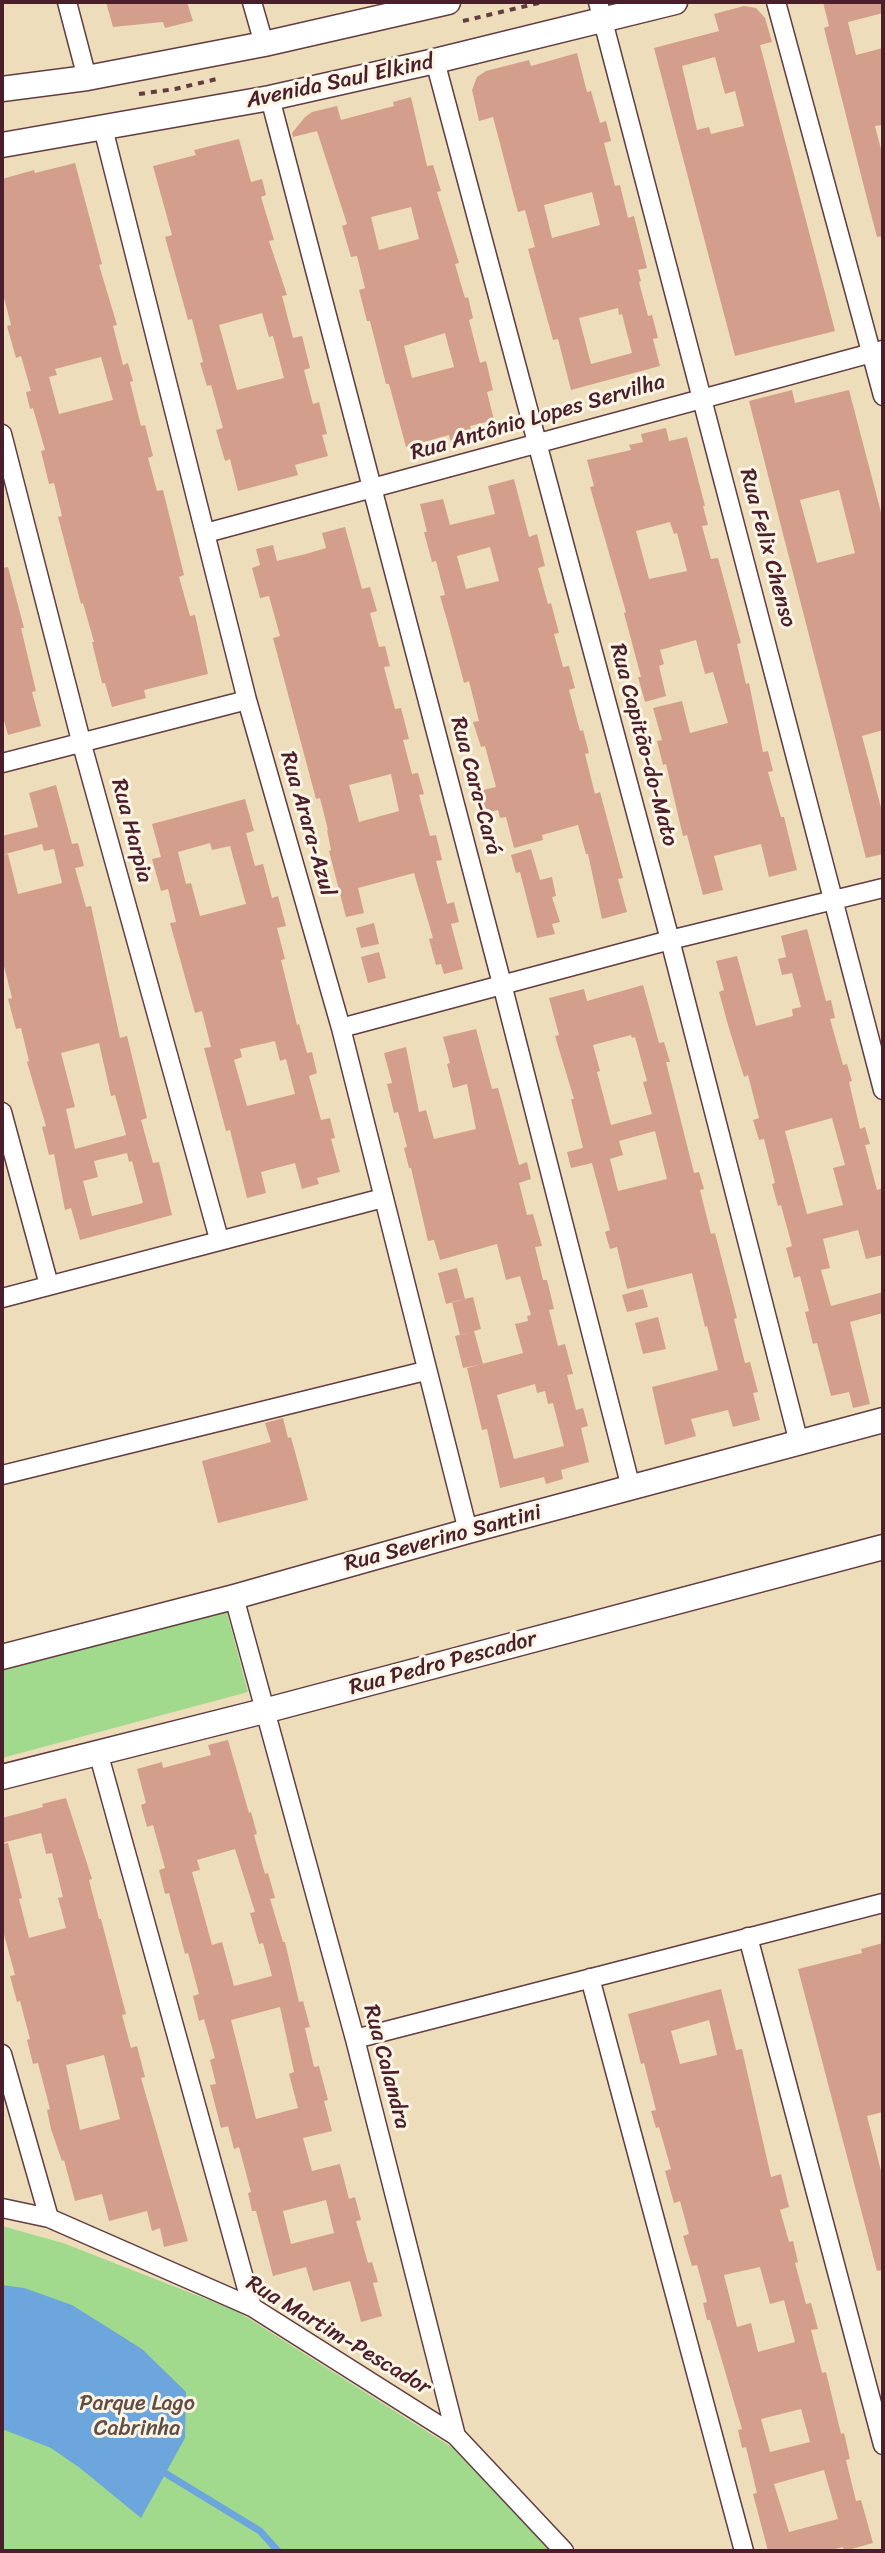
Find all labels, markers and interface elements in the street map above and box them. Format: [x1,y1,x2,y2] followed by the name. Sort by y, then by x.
[244,49,436,115] street label: Avenida Saul Elkind
[408,369,668,467] street label: Rua Antônio Lopes Servilha
[733,466,801,630] street label: Rua Felix Chenso
[603,641,683,849] street label: Rua Capitão-do-Mato
[444,714,506,858] street label: Rua Cara-Cará
[274,749,340,899] street label: Rua Arara-Azul
[104,776,158,886] street label: Rua Harpia
[342,1500,544,1578] street label: Rua Severino Santini
[347,1626,539,1702] street label: Rua Pedro Pescador
[357,2002,415,2132] street label: Rua Calandra
[241,2270,435,2402] street label: Rua Martim-Pescador
[79,2391,195,2442] park label: Parque Lago Cabrinha

